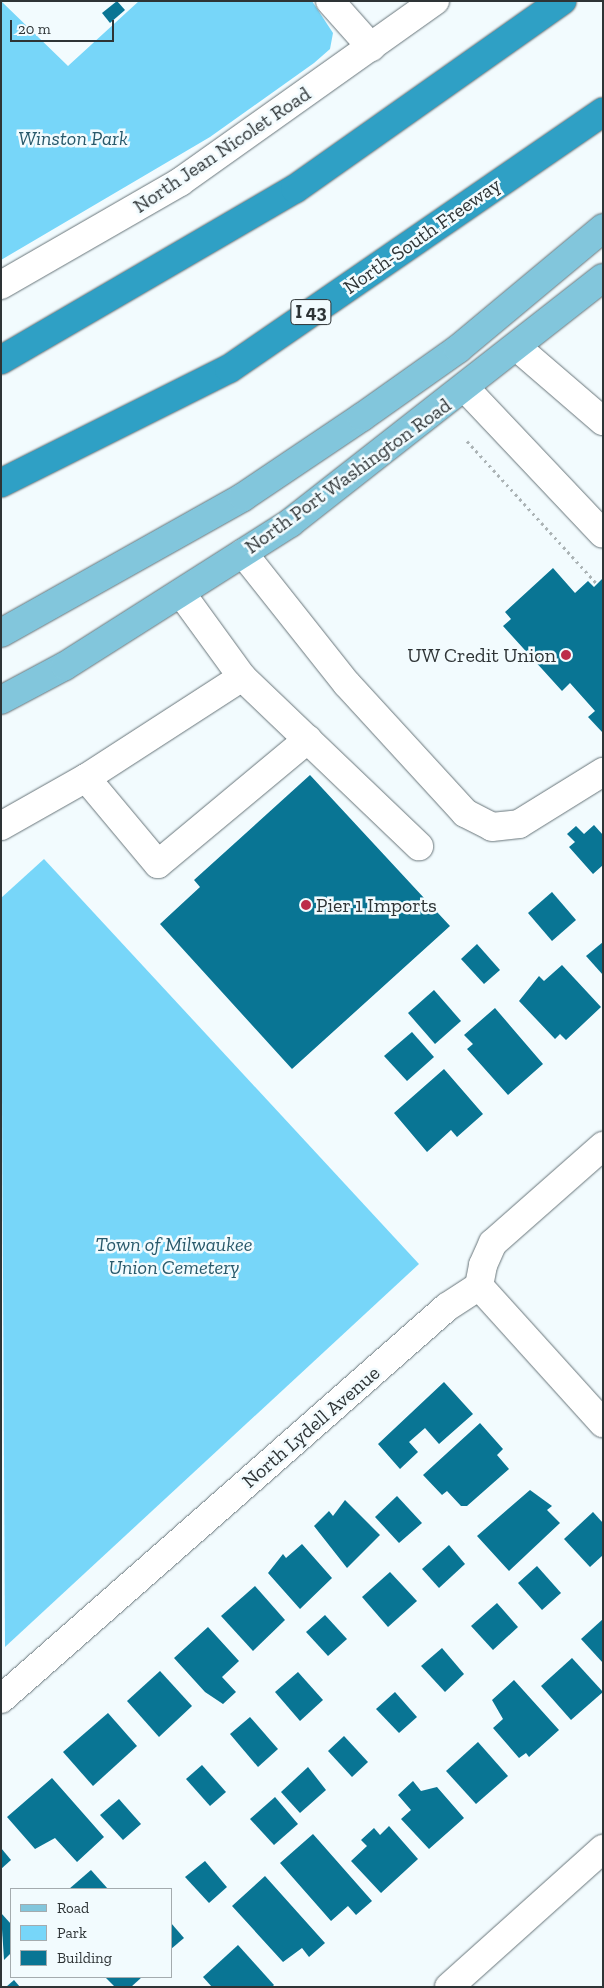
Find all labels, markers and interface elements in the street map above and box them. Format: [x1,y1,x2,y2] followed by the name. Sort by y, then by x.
[12,10,116,42] scale bar
[18,20,51,38] text: 20 m
[129,82,315,218] street label: North Jean Nicolet Road
[18,126,128,150] park label: Winston Park
[339,173,505,299] street label: North-South Freeway
[290,296,332,328] road number: I 43
[240,393,456,559] street label: North Port Washington Road
[407,643,556,667] place label: UW Credit Union
[560,649,572,661] marker: UW Credit Union
[316,893,437,917] place label: Pier 1 Imports
[300,899,312,911] marker: Pier 1 Imports
[96,1232,252,1279] park label: Town of Milwaukee Union Cemetery
[237,1360,385,1494] street label: North Lydell Avenue
[10,1888,172,1978] legend
[57,1899,89,1917] text: Road
[57,1924,87,1942] text: Park
[57,1949,112,1967] text: Building

